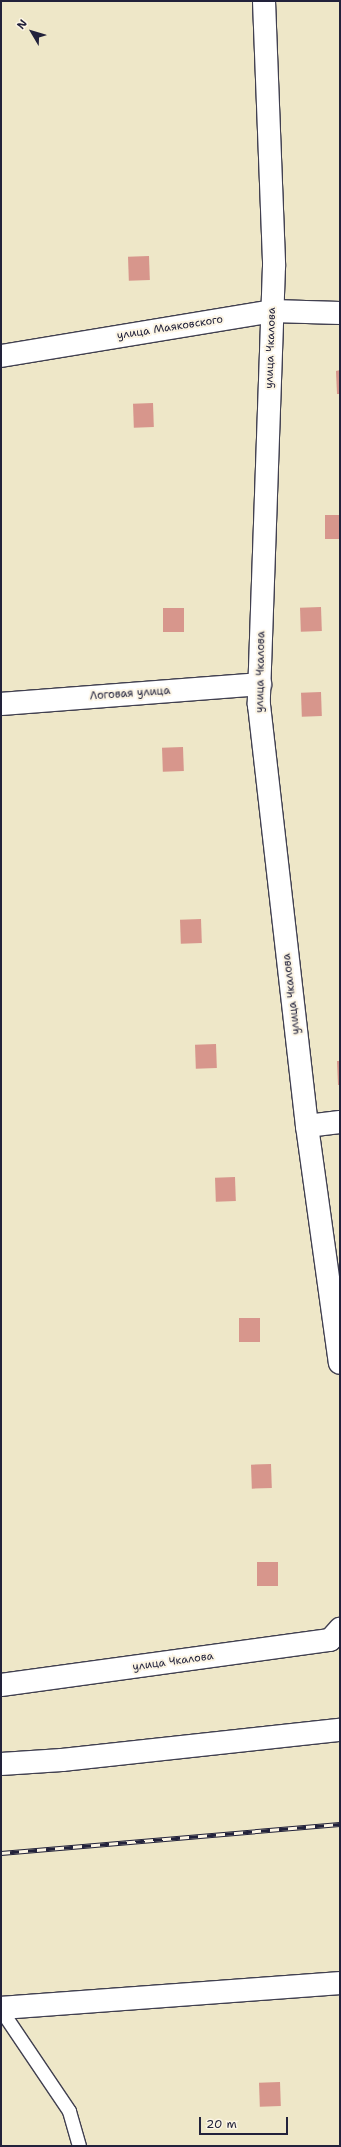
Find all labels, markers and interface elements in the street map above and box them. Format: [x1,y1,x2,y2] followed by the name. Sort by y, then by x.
[12,12,52,52] north arrow
[14,16,31,32] text: N
[263,307,279,389] street label: улица Чкалова
[116,313,224,343] street label: улица Маяковского
[254,631,268,713] street label: улица Чкалова
[89,685,171,703] street label: Логовая улица
[280,953,304,1035] street label: улица Чкалова
[132,1650,214,1674] street label: улица Чкалова
[201,2109,290,2135] scale bar
[206,2116,237,2132] text: 20 m

